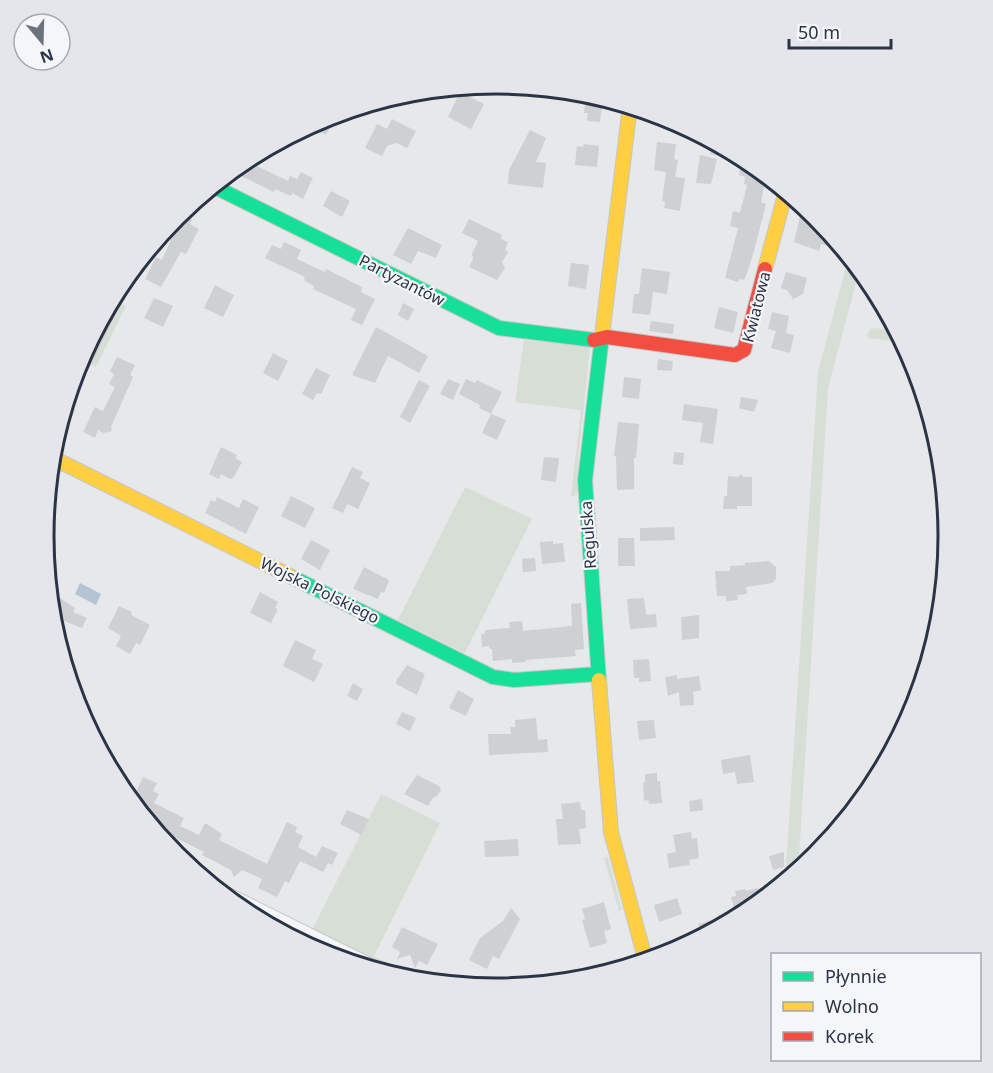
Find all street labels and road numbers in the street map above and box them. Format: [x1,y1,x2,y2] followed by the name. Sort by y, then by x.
[355,249,449,311] street label: Partyzantów
[737,269,775,345] street label: Kwiatowa
[575,500,601,570] street label: Regulska
[257,552,383,628] street label: Wojska Polskiego

